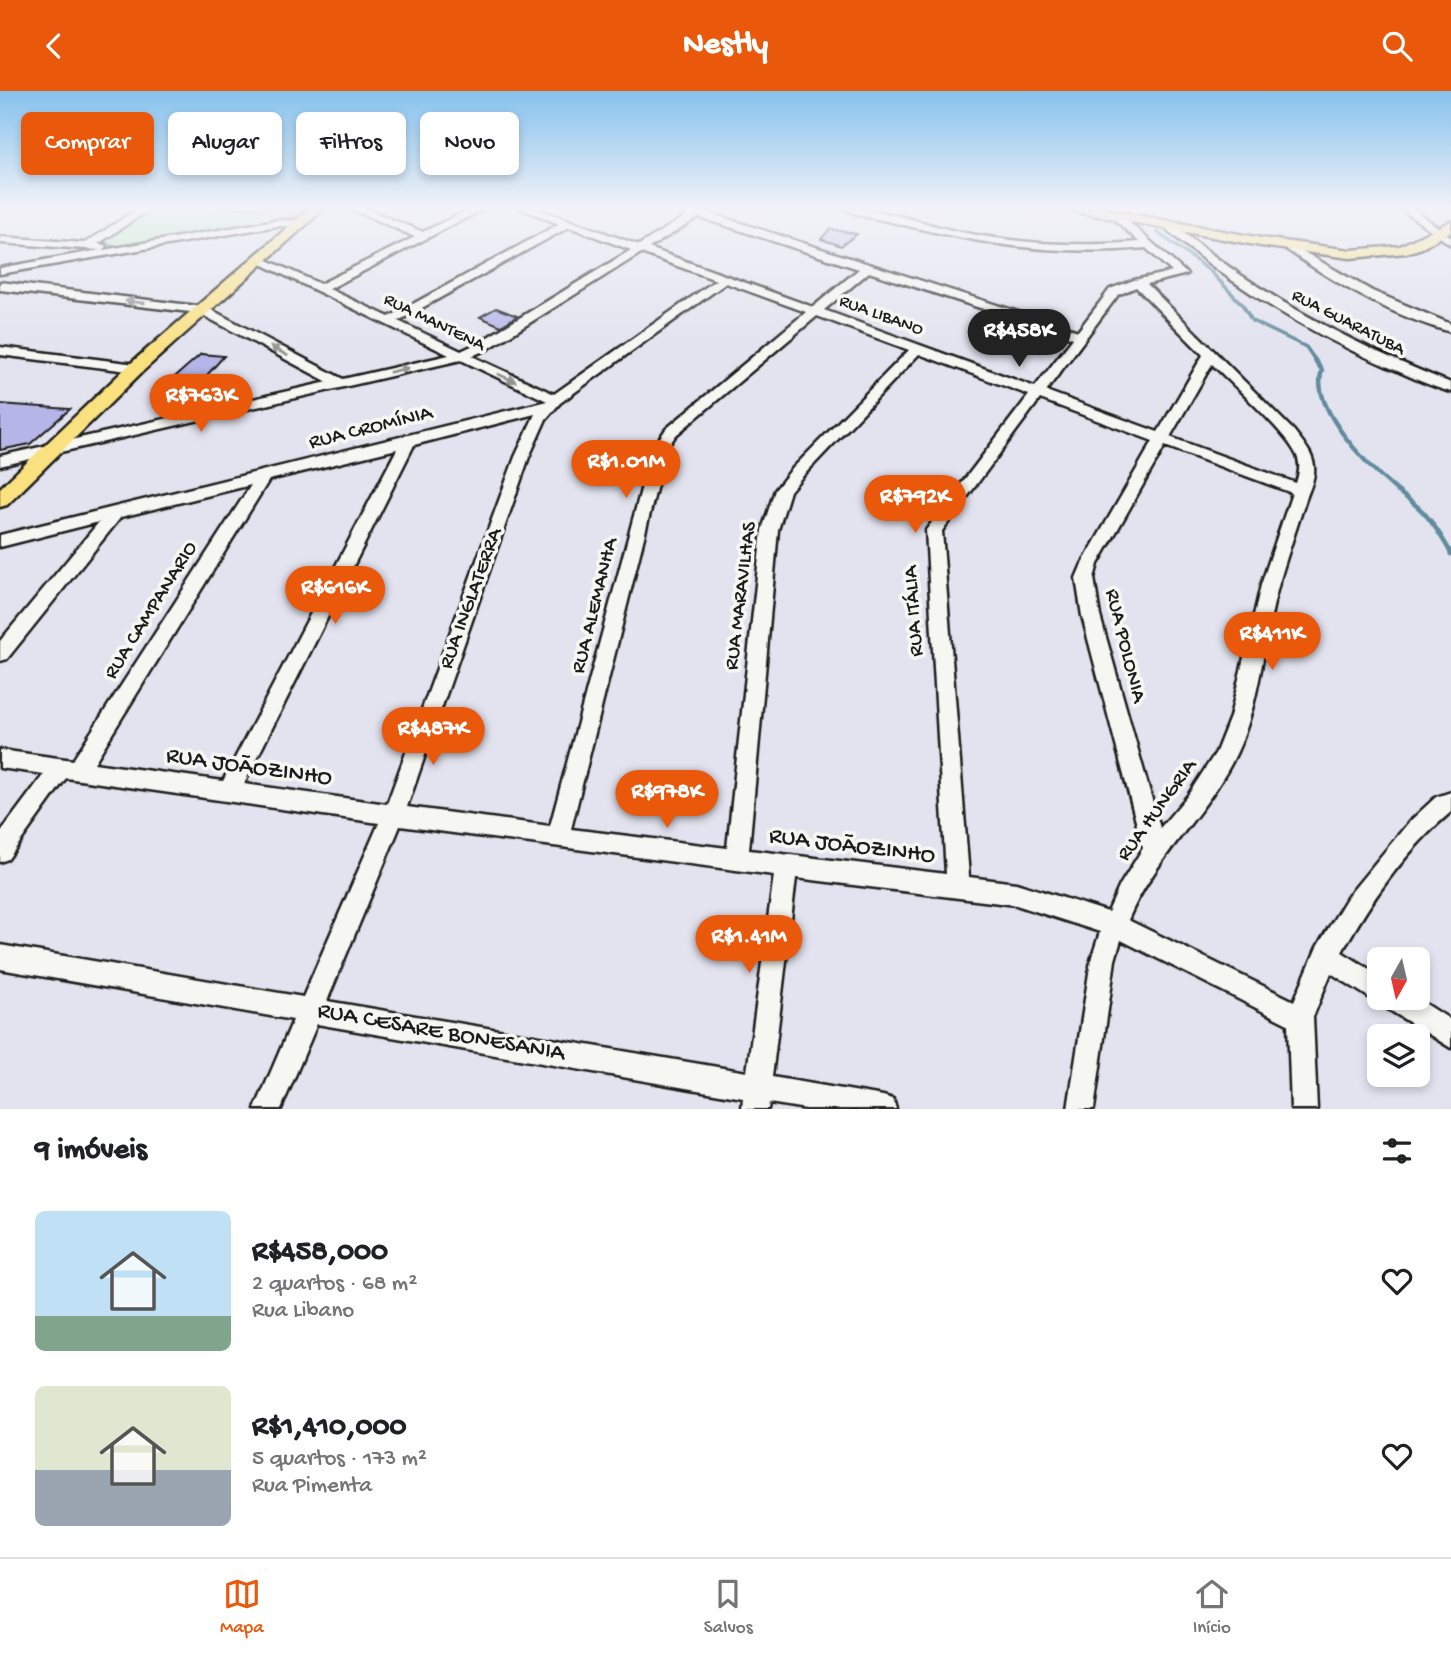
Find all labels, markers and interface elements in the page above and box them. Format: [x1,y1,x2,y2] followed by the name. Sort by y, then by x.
[35,27,73,65] icon: back
[683,27,768,65] text: Nestly
[1378,27,1416,65] icon: search
[21,112,154,175] chip: Comprar
[168,112,282,175] chip: Alugar
[296,112,406,175] chip: Filtros
[420,112,519,175] chip: Novo
[1288,285,1409,361] street label: RUA GUARATUBA
[380,289,489,357] street label: RUA MANTENA
[836,291,926,341] street label: RUA LIBANO
[123,296,145,307] one-way arrow
[962,309,1076,369] pin: R$458K
[984,318,1054,345] text: R$458K
[270,345,289,357] one-way arrow
[388,364,410,375] one-way arrow
[497,372,517,384] one-way arrow
[144,375,258,434] pin: R$763K
[166,383,236,410] text: R$763K
[307,401,437,456] street label: RUA CROMÍNIA
[561,441,691,500] pin: R$1.01M
[587,449,665,476] text: R$1.01M
[858,475,972,535] pin: R$792K
[880,484,950,511] text: R$792K
[720,520,764,672] street label: RUA MARAVILHAS
[435,524,510,673] street label: RUA INGLATERRA
[567,534,625,676] street label: RUA ALEMANHA
[100,537,205,684] street label: RUA CAMPANARIO
[898,563,931,657] street label: RUA ITÁLIA
[278,567,392,626] pin: R$616K
[301,575,369,602] text: R$616K
[1098,587,1151,707] street label: RUA POLONIA
[1215,613,1329,672] pin: R$411K
[1240,621,1304,648] text: R$411K
[376,707,490,767] pin: R$487K
[398,716,468,743] text: R$487K
[164,742,334,794] street label: RUA JOÃOZINHO
[1113,754,1204,867] street label: RUA HUNGRIA
[610,771,724,830] pin: R$978K
[631,779,703,806] text: R$978K
[767,822,937,872] street label: RUA JOÃOZINHO
[684,915,814,975] pin: R$1.41M
[711,924,787,951] text: R$1.41M
[1367,947,1430,1010] north arrow
[1367,947,1430,1087] map controls
[315,997,569,1069] street label: RUA CESARE BONESANIA
[1367,1024,1430,1087] button: layers
[1378,1132,1416,1170] icon: filters
[35,1134,147,1169] text: 9 imóveis
[252,1236,388,1271] text: R$458,000
[91,1239,175,1323] icon: home
[1378,1262,1416,1300] icon: heart
[252,1271,417,1298] text: 2 quartos · 68 m²
[252,1298,354,1325] text: Rua Libano
[252,1411,407,1446] text: R$1,410,000
[91,1414,175,1498] icon: home
[1378,1437,1416,1475] icon: heart
[252,1446,427,1473] text: 5 quartos · 173 m²
[252,1473,372,1500] text: Rua Pimenta
[220,1575,264,1640] tab: Mapa
[704,1575,753,1640] tab: Salvos
[1193,1575,1231,1640] tab: Início

